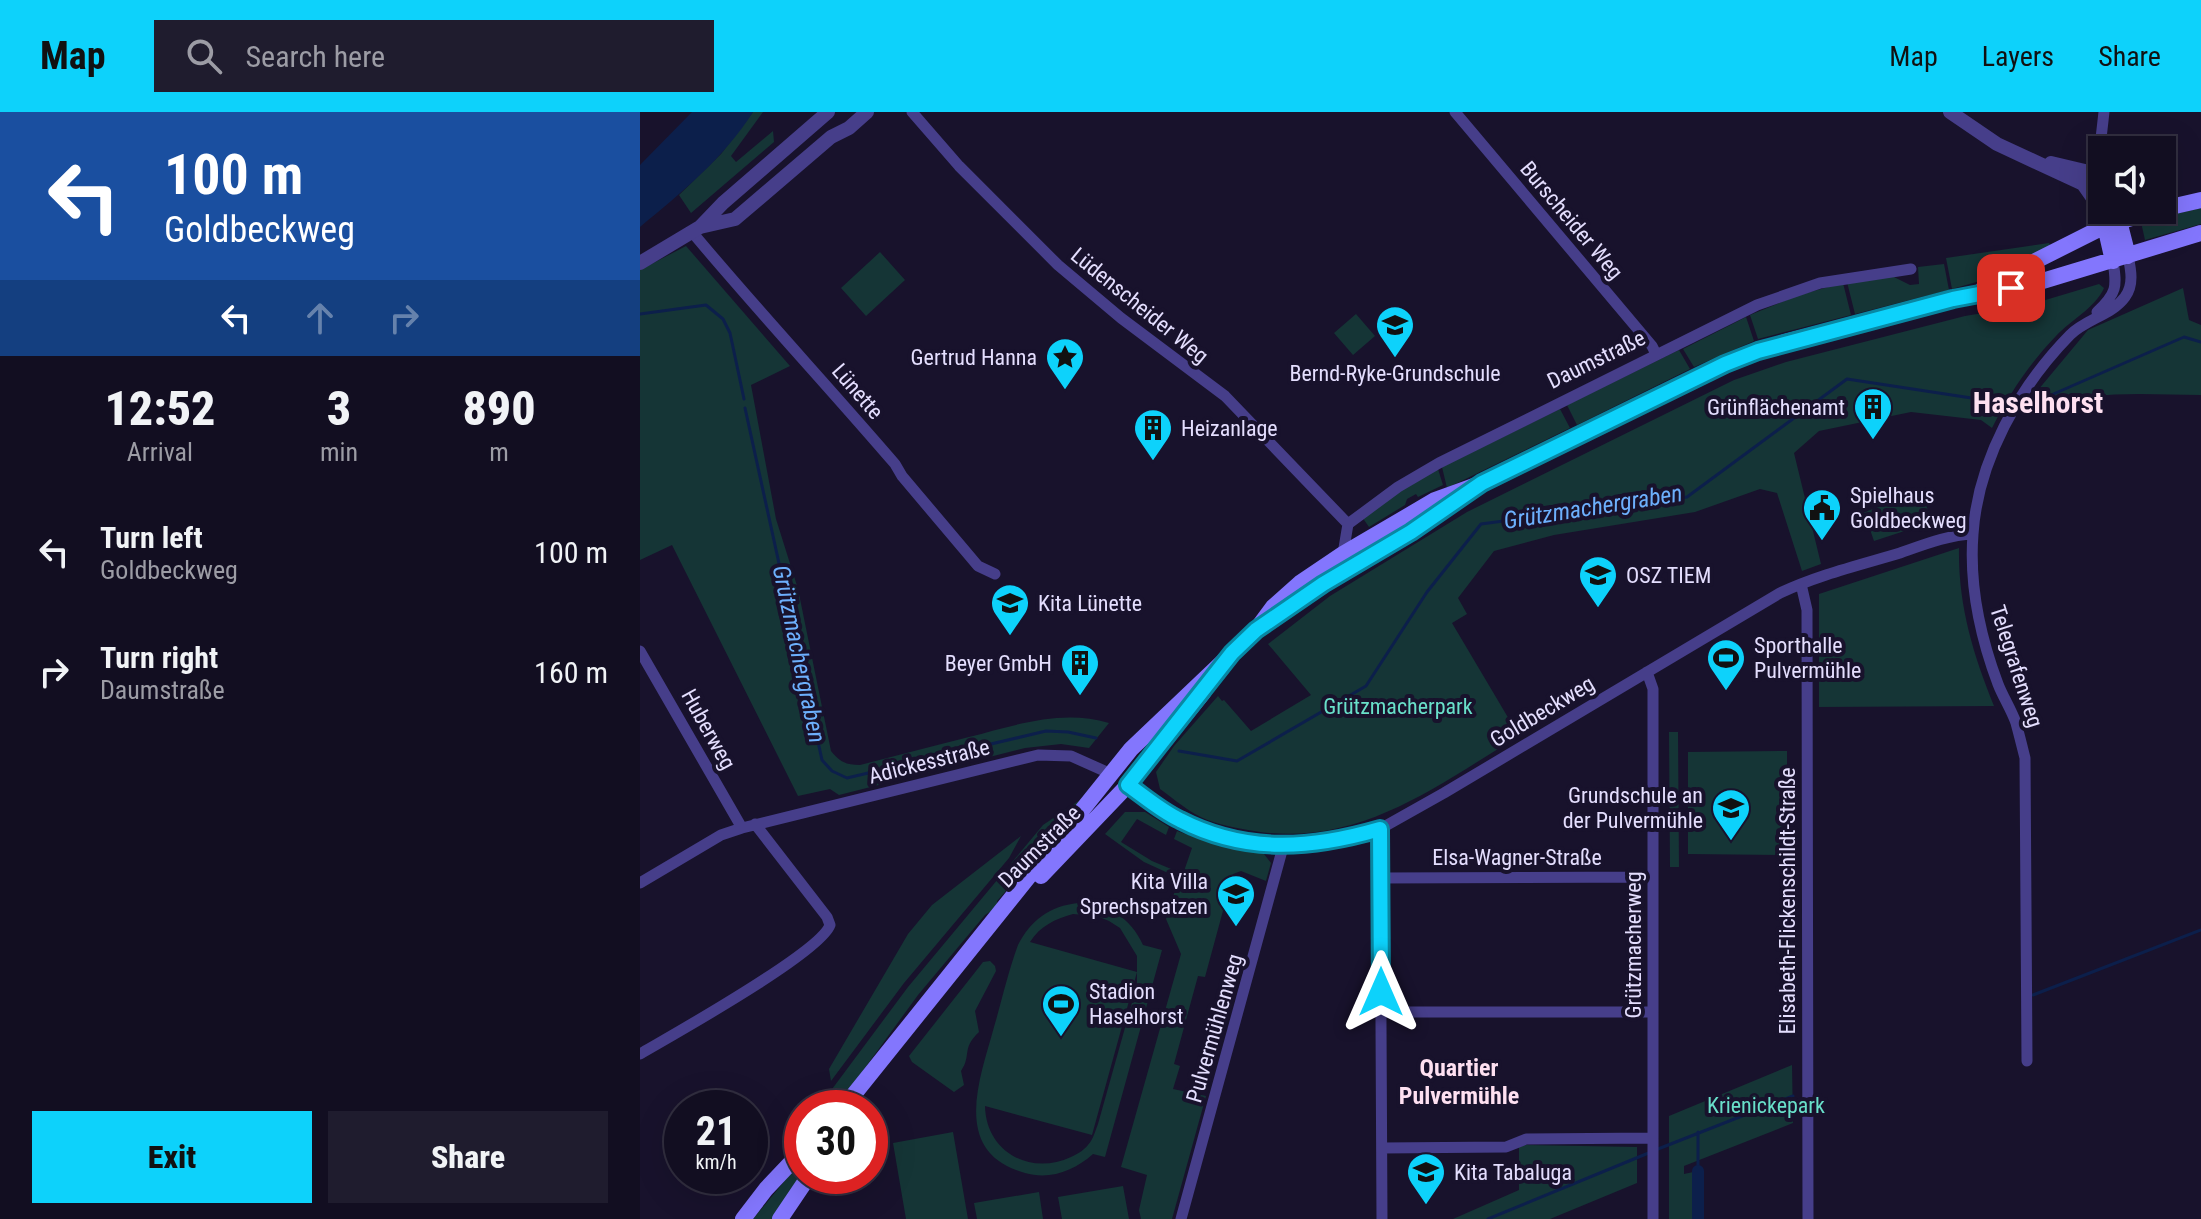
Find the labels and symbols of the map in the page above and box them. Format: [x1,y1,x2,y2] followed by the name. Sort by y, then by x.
[1515,156,1628,284] street label: Burscheider Weg
[1066,242,1213,368] street label: Lüdenscheider Weg
[1977,254,2045,322] pin
[1374,304,1416,359] school or university icon: Bernd-Ryke-Grundschule
[1543,325,1649,394] street label: Daumstraße
[1044,336,1086,391] place icon: Gertrud Hanna
[911,345,1037,370] place label: Gertrud Hanna
[827,359,888,424] street label: Lünette
[1289,361,1501,386] place label: Bernd-Ryke-Grundschule
[1973,385,2103,420] district label: Haselhorst
[1852,386,1894,441] building icon: Grünflächenamt
[1707,395,1845,420] place label: Grünflächenamt
[1132,407,1174,462] building icon: Heizanlage
[1181,416,1278,441] place label: Heizanlage
[1502,479,1684,535] water label: Grützmachergraben
[1850,483,1967,533] place label: Spielhaus Goldbeckweg
[1801,487,1843,542] public building icon: Spielhaus Goldbeckweg
[1577,554,1619,609] school or university icon: OSZ TIEM
[767,563,831,745] water label: Grützmachergraben
[1626,563,1711,588] place label: OSZ TIEM
[989,582,1031,637] school or university icon: Kita Lünette
[1038,591,1142,616] place label: Kita Lünette
[1985,602,2048,730] street label: Telegrafenweg
[1754,633,1861,683] place label: Sporthalle Pulvermühle
[1705,637,1747,692] sports icon: Sporthalle Pulvermühle
[1059,642,1101,697] building icon: Beyer GmbH
[945,651,1052,676] place label: Beyer GmbH
[1486,671,1599,752] street label: Goldbeckweg
[676,685,741,774] street label: Huberweg
[1323,694,1473,719] park label: Grützmacherpark
[866,734,992,789] street label: Adickesstraße
[1775,767,1800,1035] street label: Elisabeth-Flickenschildt-Straße
[1563,783,1703,833] place label: Grundschule an der Pulvermühle
[1710,787,1752,842] school or university icon: Grundschule an der Pulvermühle
[993,800,1085,892] street label: Daumstraße
[1432,845,1602,870] street label: Elsa-Wagner-Straße
[1080,869,1208,919] place label: Kita Villa Sprechspatzen
[1621,871,1646,1019] street label: Grützmacherweg
[1215,873,1257,928] school or university icon: Kita Villa Sprechspatzen
[1339,950,1423,1034] position arrow
[1181,951,1248,1105] street label: Pulvermühlenweg
[1089,979,1184,1029] place label: Stadion Haselhorst
[1040,983,1082,1038] sports icon: Stadion Haselhorst
[1399,1054,1519,1110] district label: Quartier Pulvermühle
[784,1090,888,1194] speed limit sign: 30
[1707,1093,1825,1118] park label: Krienickepark
[1405,1151,1447,1206] school or university icon: Kita Tabaluga
[1454,1160,1572,1185] place label: Kita Tabaluga

